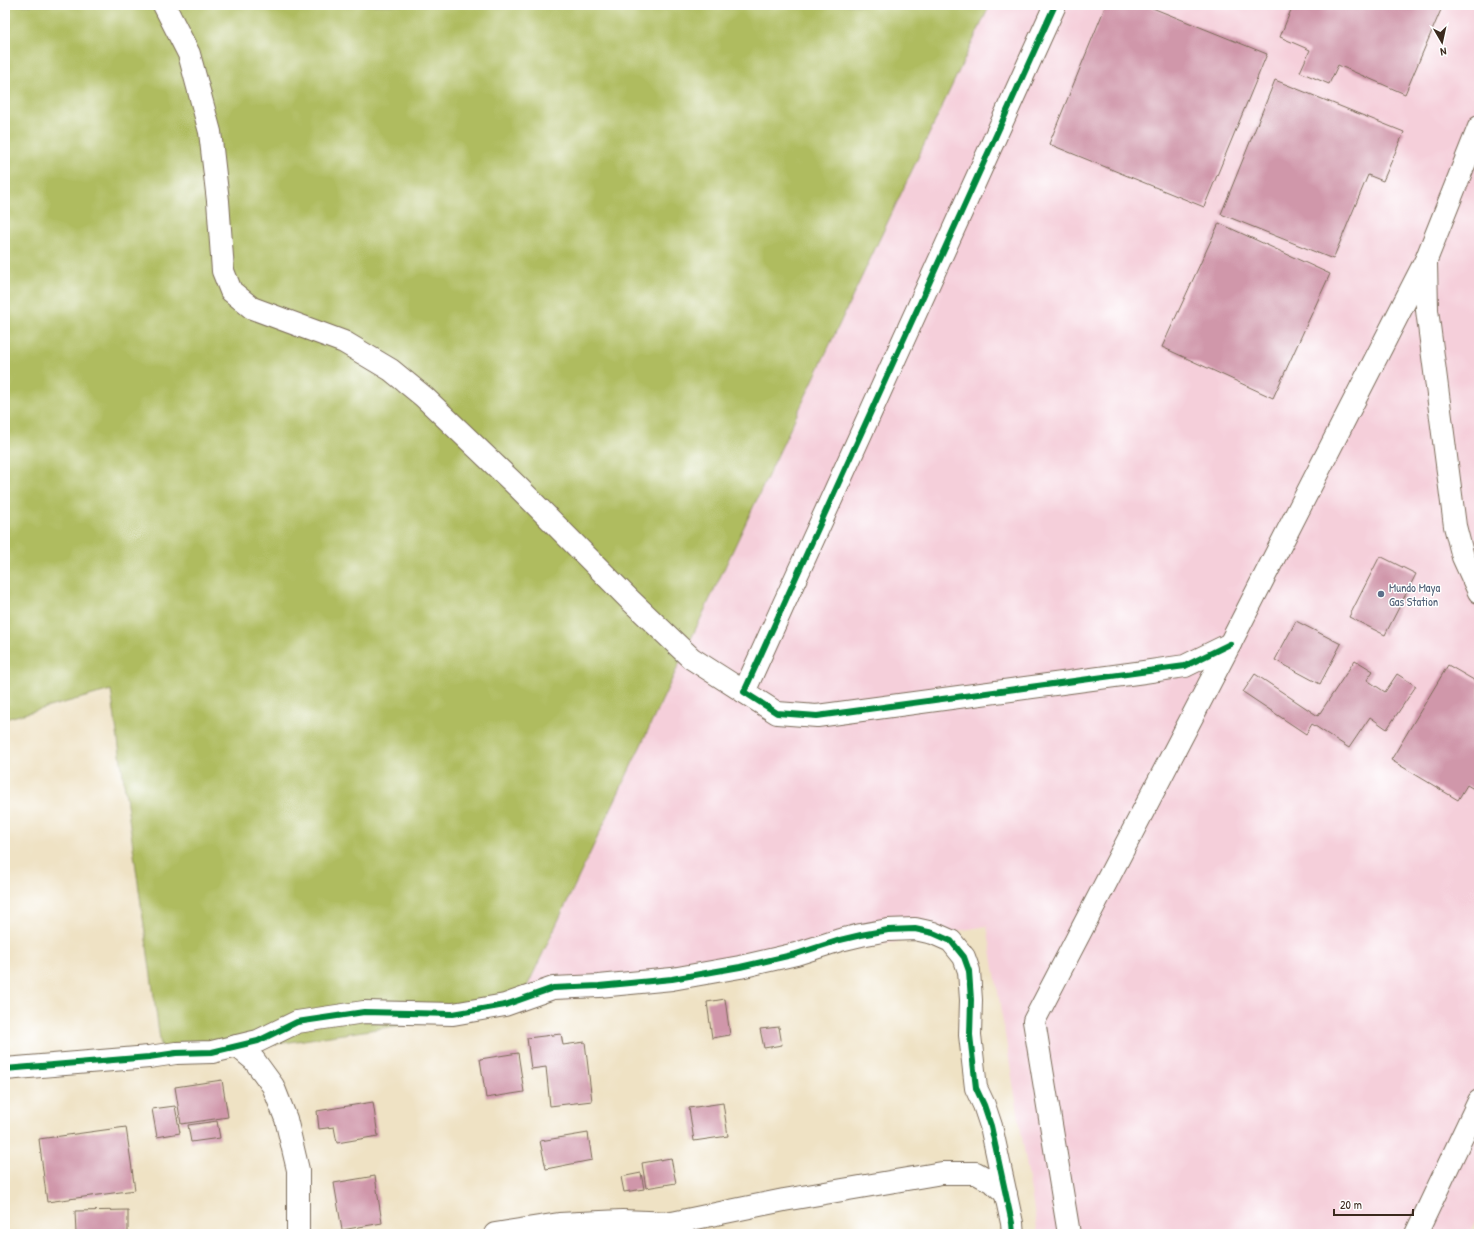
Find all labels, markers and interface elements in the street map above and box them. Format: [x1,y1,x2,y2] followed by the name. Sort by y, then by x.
[1422,22,1462,62] north arrow
[1439,45,1448,59] text: N
[1389,579,1441,610] place label: Mundo Maya Gas Station
[1376,589,1386,599] marker: Mundo Maya Gas Station
[1334,1191,1413,1217] scale bar
[1340,1196,1362,1213] text: 20 m

